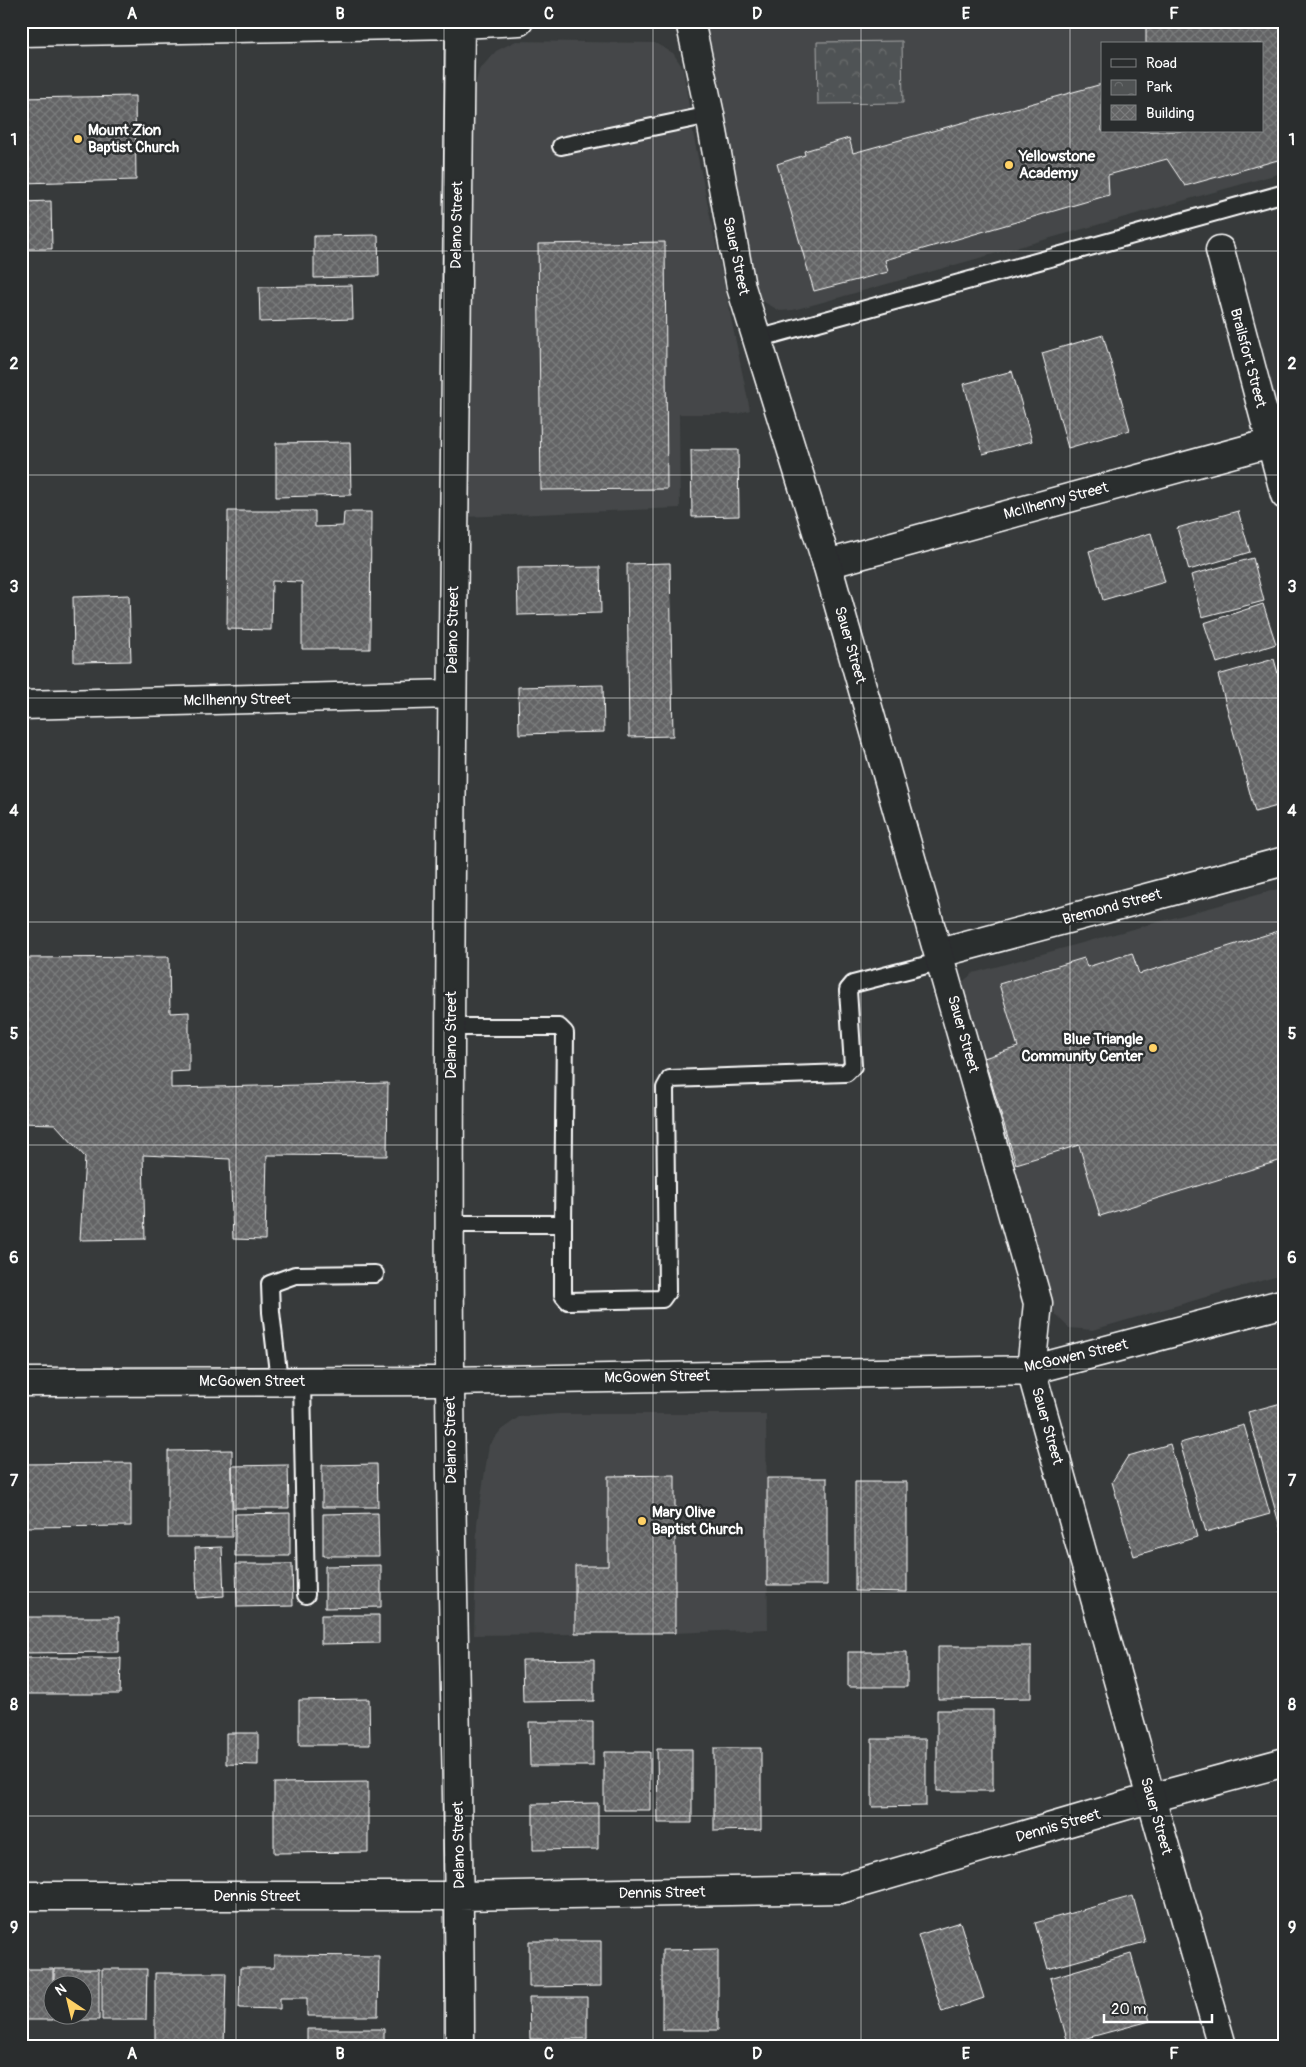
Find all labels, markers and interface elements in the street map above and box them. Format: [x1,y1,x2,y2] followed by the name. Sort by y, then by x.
[127,4,138,24] text: A
[335,4,345,24] text: B
[544,4,554,24] text: C
[752,4,762,24] text: D
[962,4,971,24] text: E
[1169,4,1179,24] text: F
[1101,42,1264,132] legend
[1146,54,1177,73] text: Road
[1146,78,1173,97] text: Park
[1146,104,1194,123] text: Building
[88,121,179,157] place label: Mount Zion Baptist Church
[11,130,17,150] text: 1
[1289,130,1295,150] text: 1
[72,133,84,145] marker: Mount Zion Baptist Church
[1018,147,1096,183] place label: Yellowstone Academy
[1003,159,1015,171] marker: Yellowstone Academy
[447,180,467,269] street label: Delano Street
[718,215,754,298] street label: Sauer Street
[1226,306,1271,411] street label: Brailsfort Street
[10,354,19,374] text: 2
[1288,354,1297,374] text: 2
[1002,478,1111,524] street label: McIlhenny Street
[10,577,19,597] text: 3
[1288,577,1297,597] text: 3
[443,585,463,674] street label: Delano Street
[830,604,870,687] street label: Sauer Street
[183,690,292,710] street label: McIlhenny Street
[9,801,19,821] text: 4
[1287,801,1297,821] text: 4
[1060,884,1165,929] street label: Bremond Street
[442,990,461,1079] street label: Delano Street
[943,993,983,1076] street label: Sauer Street
[10,1024,19,1044] text: 5
[1288,1024,1297,1044] text: 5
[1022,1030,1144,1066] place label: Blue Triangle Community Center
[1147,1042,1159,1054] marker: Blue Triangle Community Center
[9,1248,19,1268] text: 6
[1287,1248,1297,1268] text: 6
[1022,1335,1131,1377] street label: McGowen Street
[604,1367,711,1387] street label: McGowen Street
[199,1372,306,1391] street label: McGowen Street
[1027,1385,1067,1468] street label: Sauer Street
[441,1395,461,1484] street label: Delano Street
[10,1471,19,1491] text: 7
[1288,1471,1297,1491] text: 7
[652,1503,743,1539] place label: Mary Olive Baptist Church
[636,1515,648,1527] marker: Mary Olive Baptist Church
[10,1695,18,1715] text: 8
[1288,1695,1296,1715] text: 8
[1136,1775,1176,1858] street label: Sauer Street
[449,1800,469,1889] street label: Delano Street
[1014,1805,1103,1847] street label: Dennis Street
[618,1883,707,1903] street label: Dennis Street
[214,1887,301,1906] street label: Dennis Street
[10,1918,18,1938] text: 9
[1288,1918,1296,1938] text: 9
[42,1974,92,2024] north arrow
[52,1980,70,1999] text: N
[1104,1992,1211,2024] scale bar
[1111,2000,1146,2019] text: 20 m
[127,2044,138,2064] text: A
[335,2044,345,2064] text: B
[544,2044,554,2064] text: C
[752,2044,762,2064] text: D
[962,2044,971,2064] text: E
[1169,2044,1179,2064] text: F

